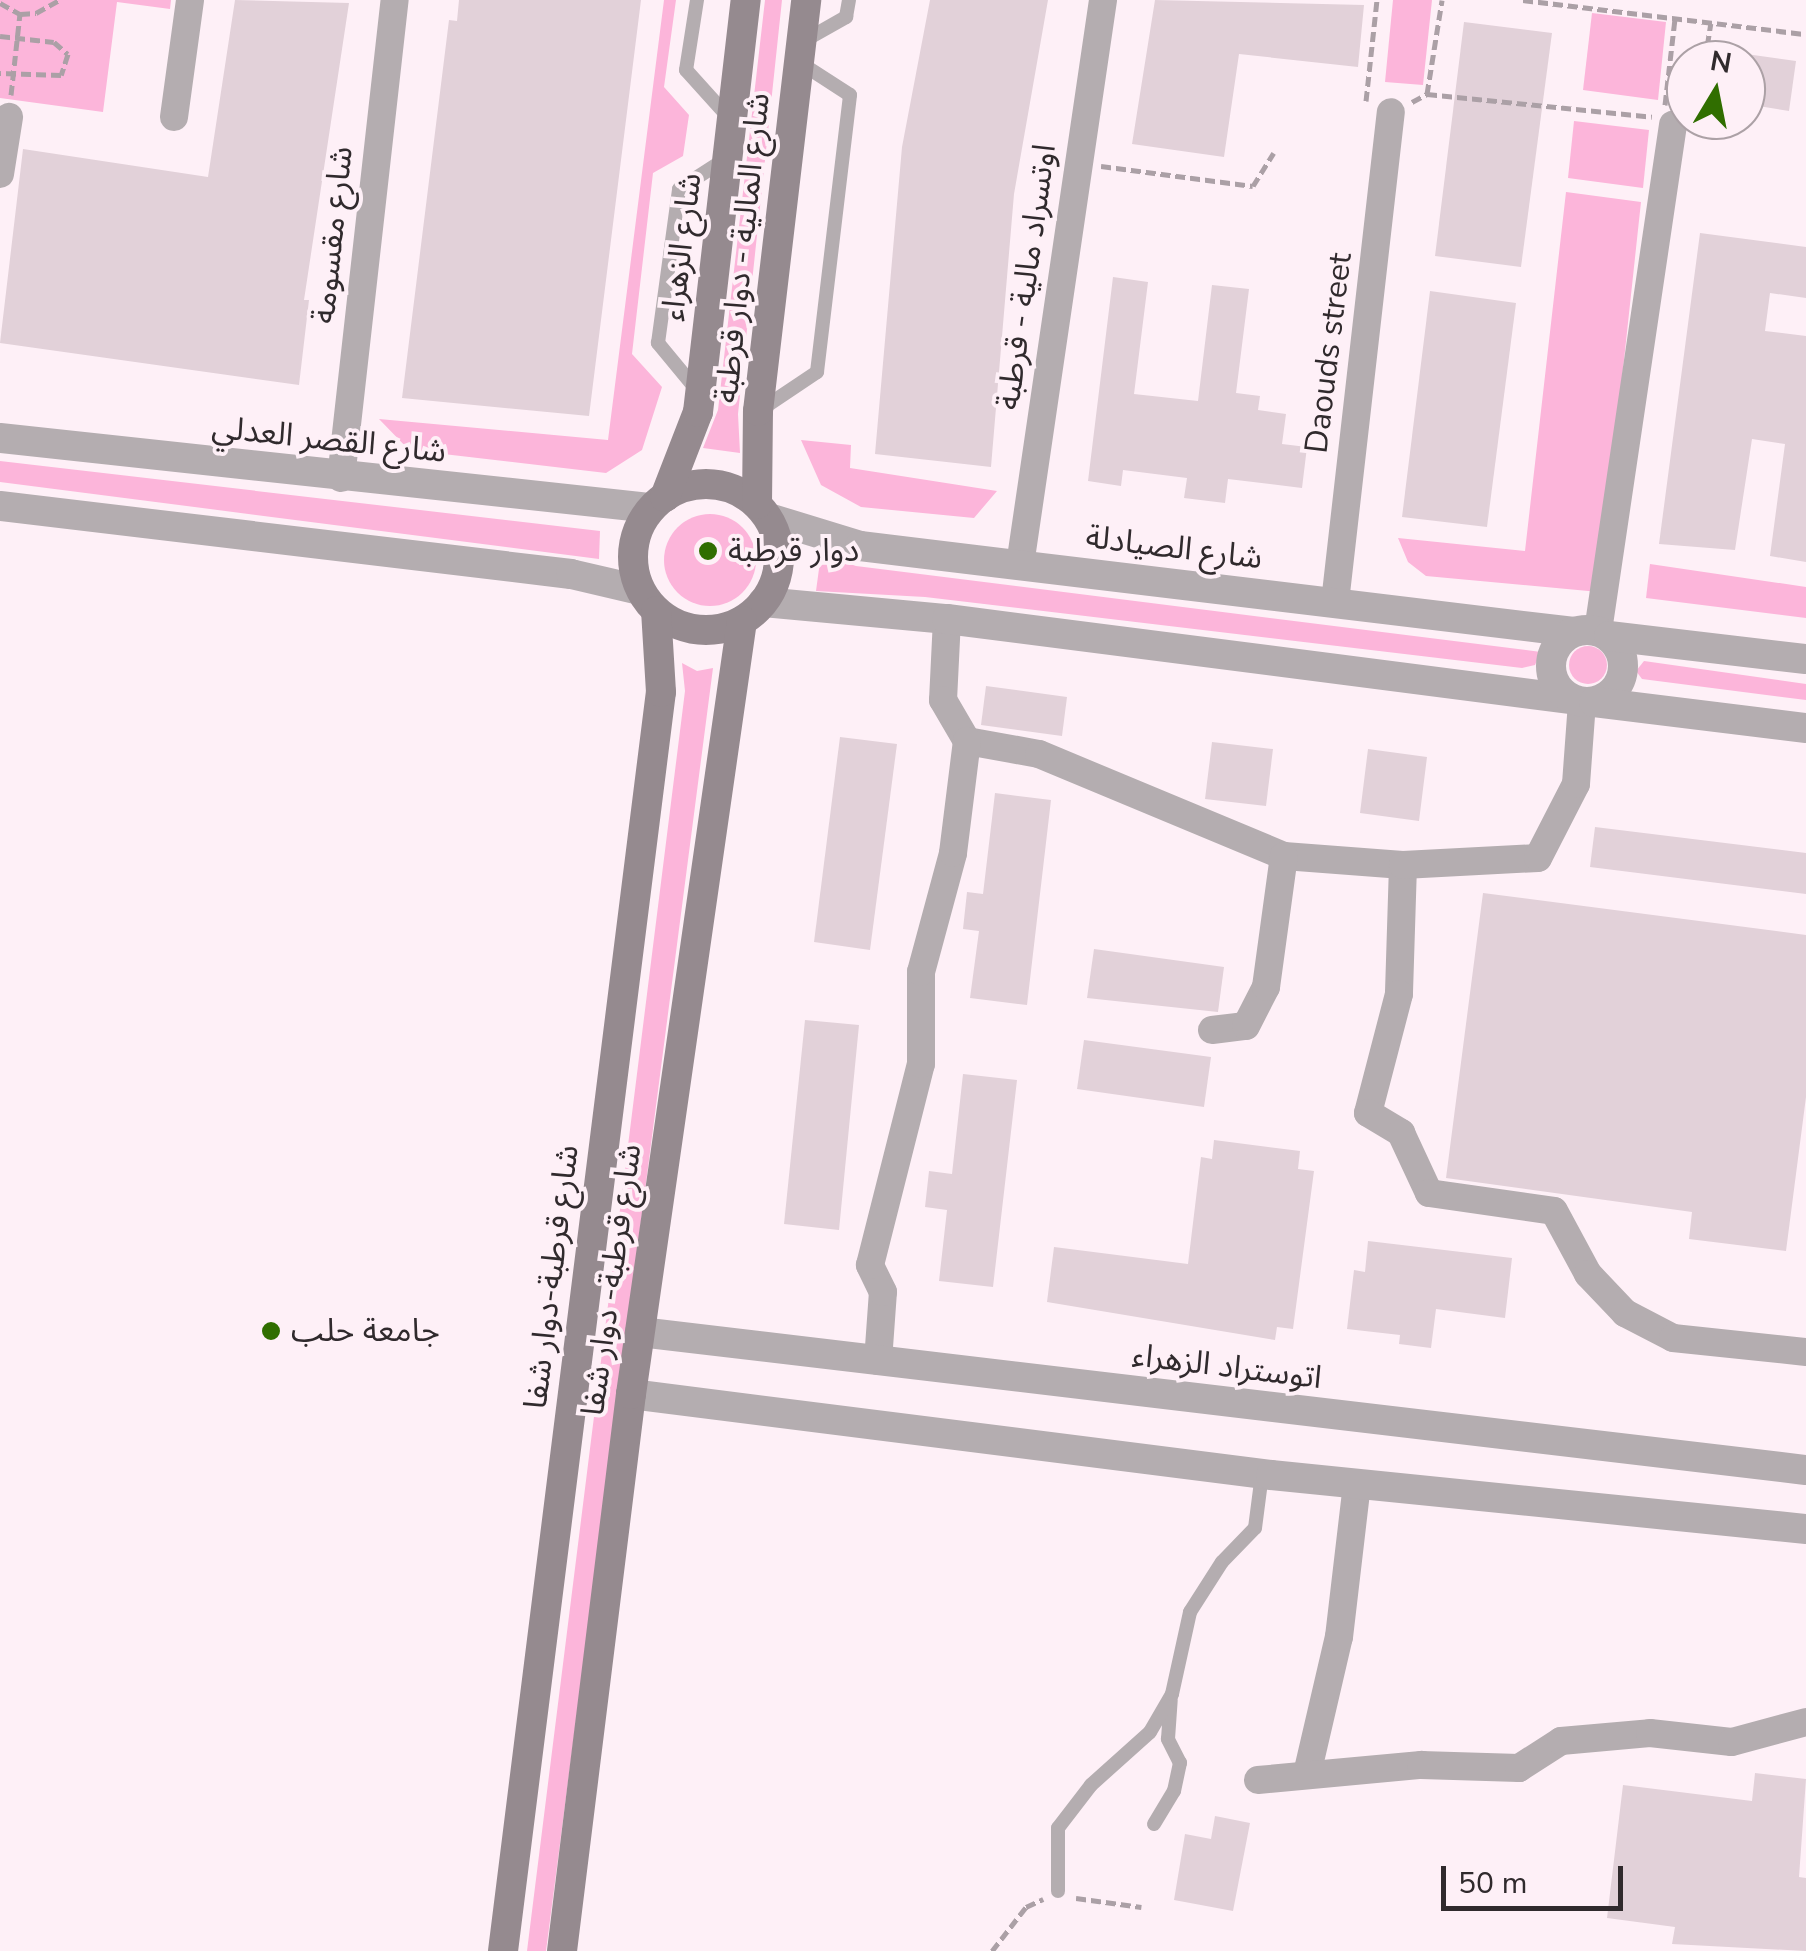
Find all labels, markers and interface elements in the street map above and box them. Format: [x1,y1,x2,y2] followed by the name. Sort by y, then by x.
[1666,40,1766,140] north arrow
[1707,42,1734,83] text: N
[708,91,778,405] street label: شارع المالية - دوار قرطبة
[989,142,1065,412] street label: اوتسراد مالية - قرطبة
[305,145,361,325] street label: شارع مقسومة
[654,171,710,323] street label: شارع الزهراء
[1298,251,1360,455] street label: Daouds street
[210,409,448,471] street label: شارع القصر العدلي
[1084,518,1264,578] street label: شارع الصيادلة
[728,532,859,570] place label: دوار قرطبة
[697,540,719,562] marker: دوار قرطبة
[574,1142,650,1418] street label: شارع قرطبة- دوار شفا
[517,1143,587,1411] street label: شارع قرطبة-دوار شفا
[291,1312,440,1350] place label: جامعة حلب
[260,1320,282,1342] marker: جامعة حلب
[1130,1336,1324,1398] street label: اتوستراد الزهراء
[1446,1846,1628,1908] scale bar
[1458,1863,1527,1904] text: 50 m

